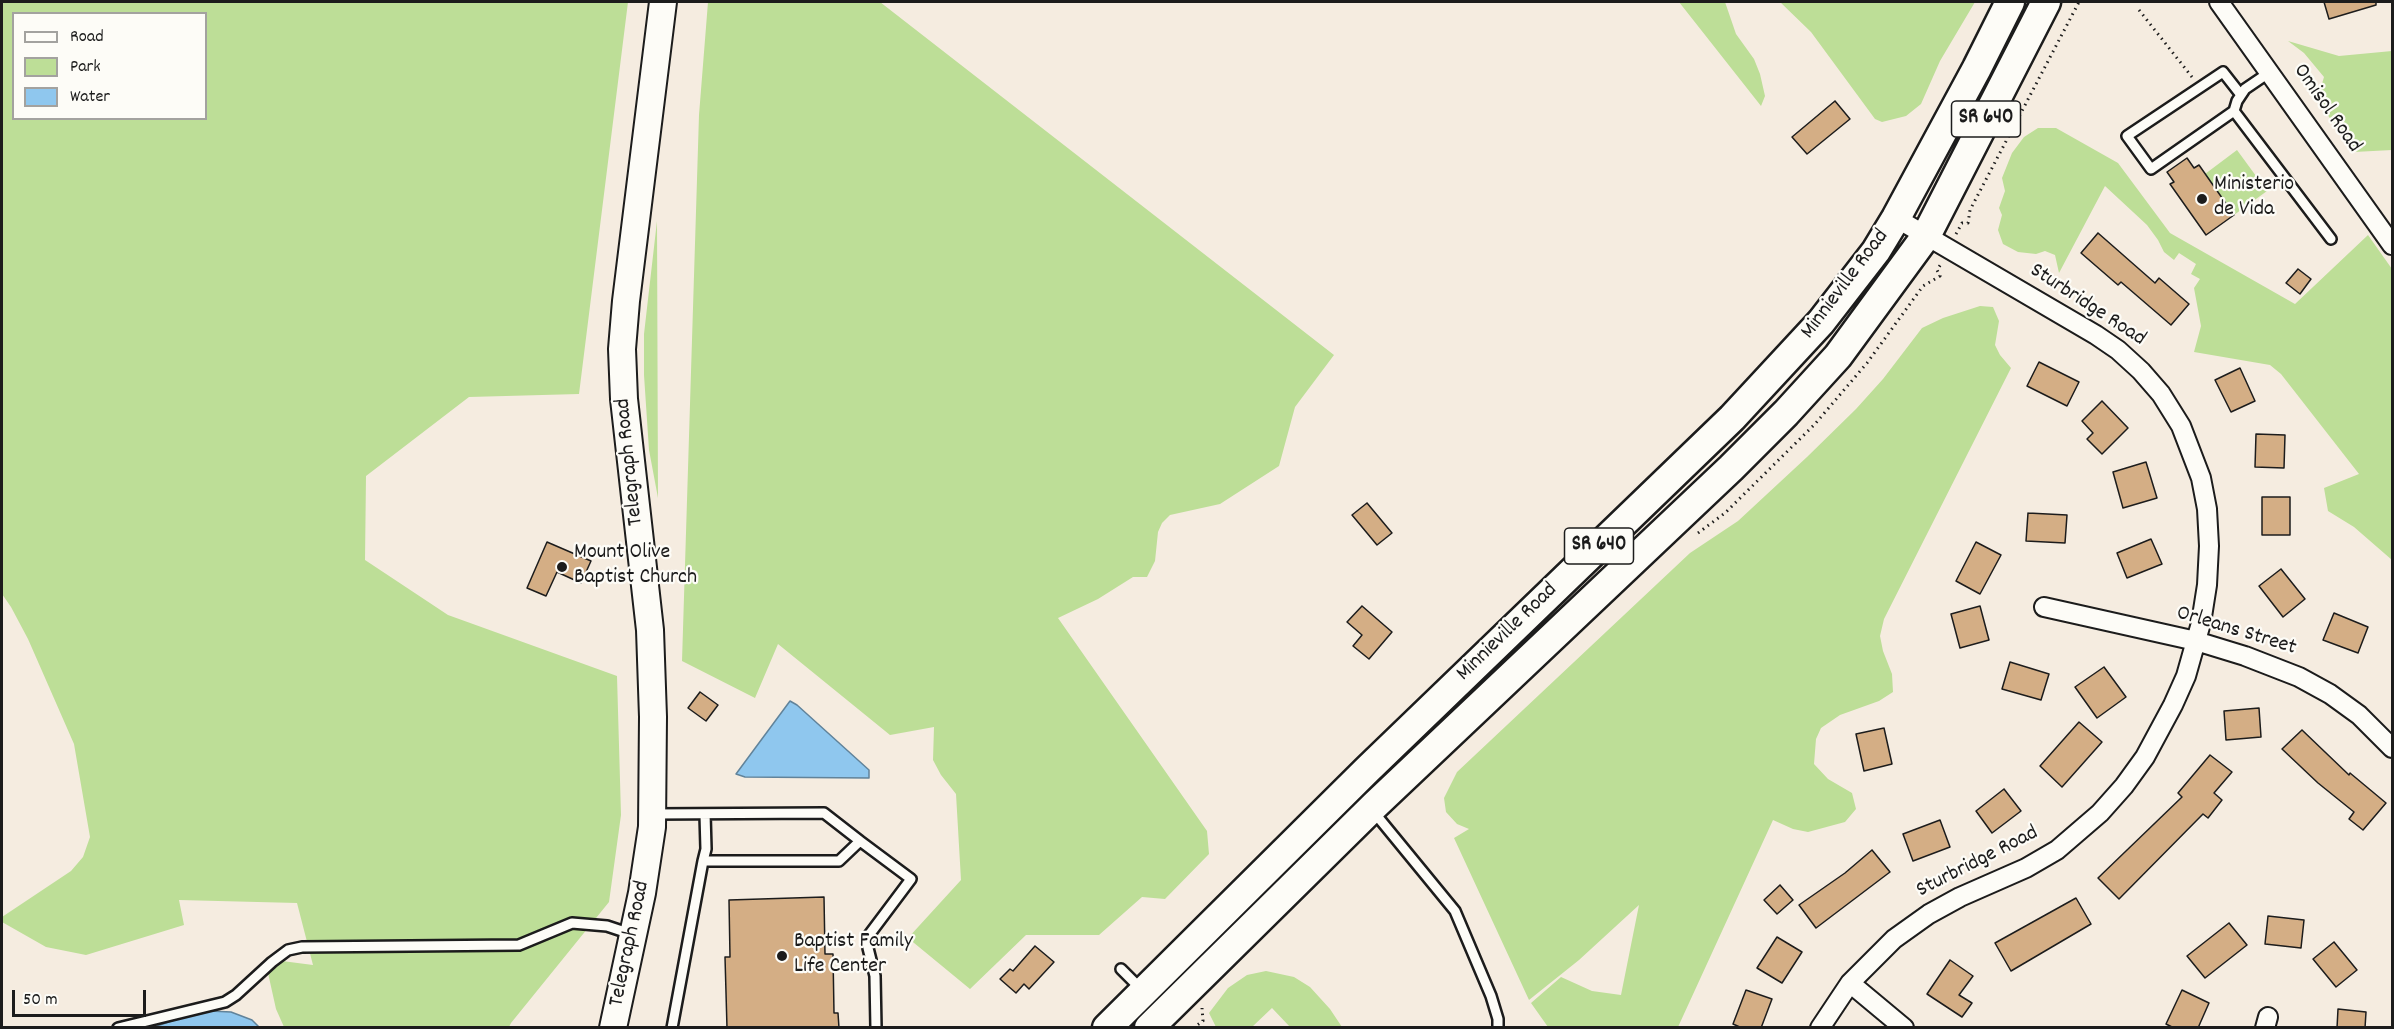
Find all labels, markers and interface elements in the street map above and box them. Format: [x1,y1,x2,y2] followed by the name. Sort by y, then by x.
[12,12,207,120] legend
[70,25,104,50] text: Road
[70,55,101,80] text: Park
[2286,60,2366,158] street label: Omisol Road
[70,85,110,110] text: Water
[1952,101,2020,137] road number: SR 640
[2214,173,2294,224] place label: Ministerio de Vida
[2195,192,2209,206] marker: Ministerio de Vida
[1796,225,1896,345] street label: Minnieville Road
[2024,259,2150,353] street label: Sturbridge Road
[611,397,651,527] street label: Telegraph Road
[1564,528,1634,564] road number: SR 640
[574,541,697,592] place label: Mount Olive Baptist Church
[555,560,569,574] marker: Mount Olive Baptist Church
[1452,578,1564,688] street label: Minnieville Road
[2173,601,2299,663] street label: Orleans Street
[1913,821,2043,905] street label: Sturbridge Road
[605,879,657,1009] street label: Telegraph Road
[794,930,913,981] place label: Baptist Family Life Center
[775,949,789,963] marker: Baptist Family Life Center
[15,978,148,1016] scale bar
[23,988,58,1013] text: 50 m

